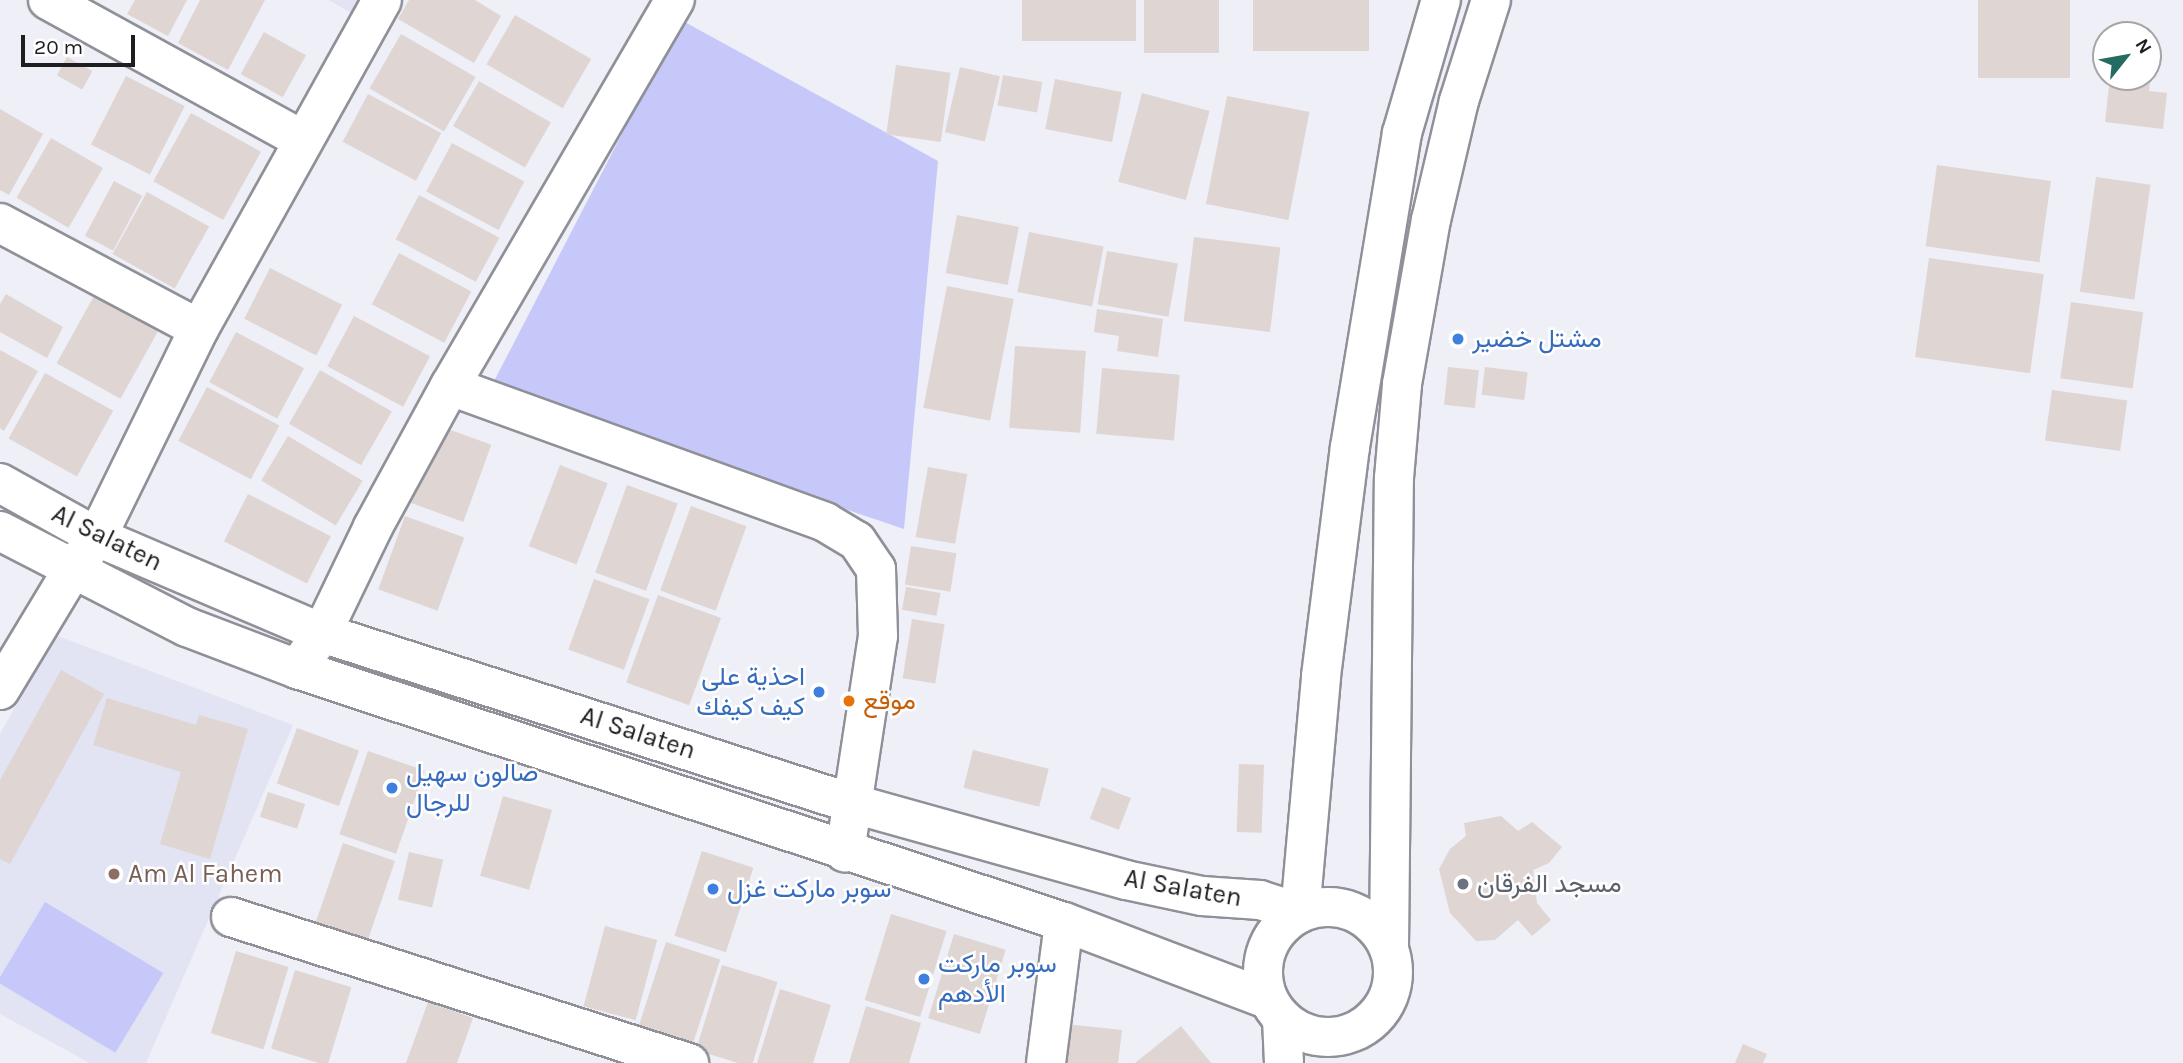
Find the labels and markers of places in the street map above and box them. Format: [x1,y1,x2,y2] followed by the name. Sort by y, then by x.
[1472,323,1601,355] place label: مشتل خضير
[1450,331,1466,347] marker: مشتل خضير
[696,661,805,722] place label: احذية على كيف كيفك
[811,684,827,700] marker: احذية على كيف كيفك
[863,685,916,717] place label: موقع
[841,693,857,709] marker: موقع
[406,757,539,818] place label: صالون سهيل للرجال
[384,780,400,796] marker: صالون سهيل للرجال
[128,858,283,890] place label: Am Al Fahem
[106,866,122,882] marker: Am Al Fahem
[1477,868,1622,900] place label: مسجد الفرقان
[727,873,891,905] place label: سوبر ماركت غزل
[1455,876,1471,892] marker: مسجد الفرقان
[705,881,721,897] marker: سوبر ماركت غزل
[938,948,1057,1010] place label: سوبر ماركت الأدهم
[916,971,932,987] marker: سوبر ماركت الأدهم

